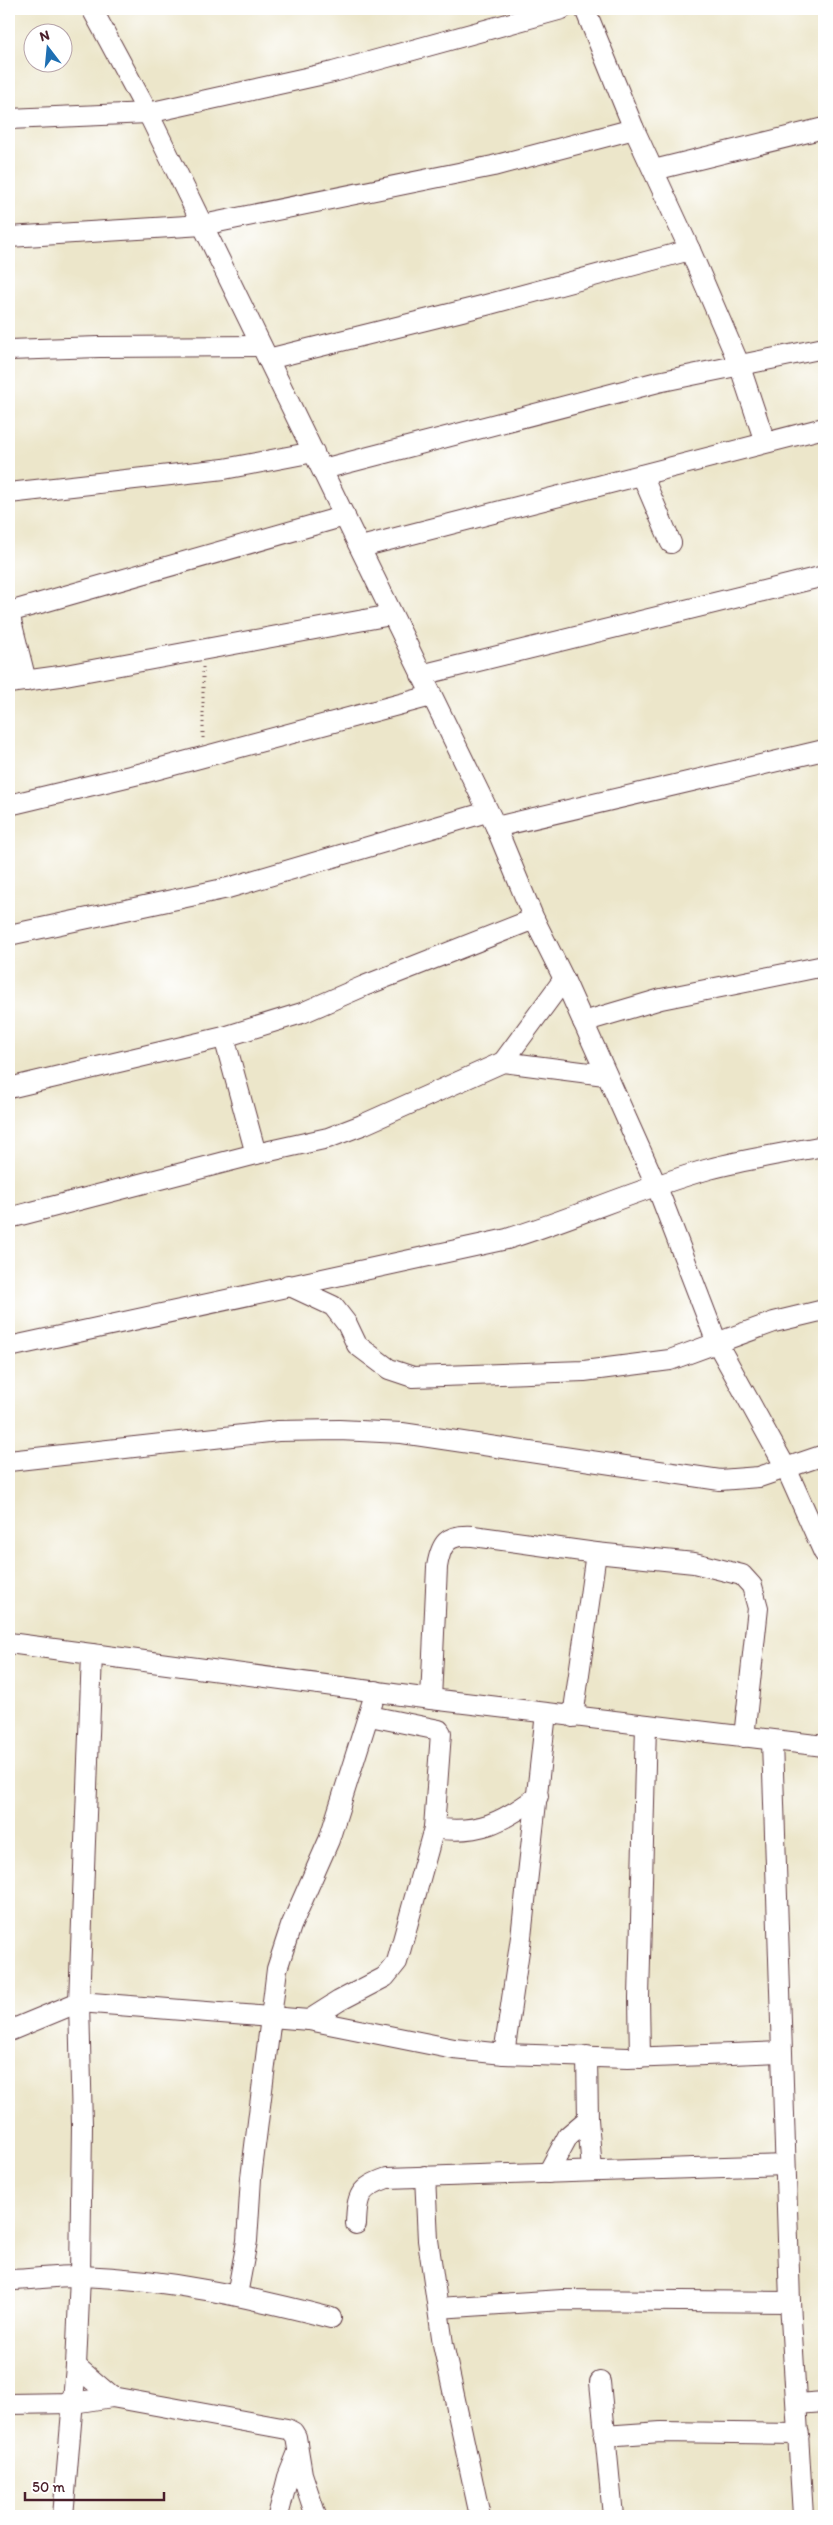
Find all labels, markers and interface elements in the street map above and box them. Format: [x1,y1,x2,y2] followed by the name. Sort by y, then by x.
[22,22,72,72] north arrow
[38,27,51,45] text: N
[25,2470,164,2502] scale bar
[32,2478,65,2496] text: 50 m

